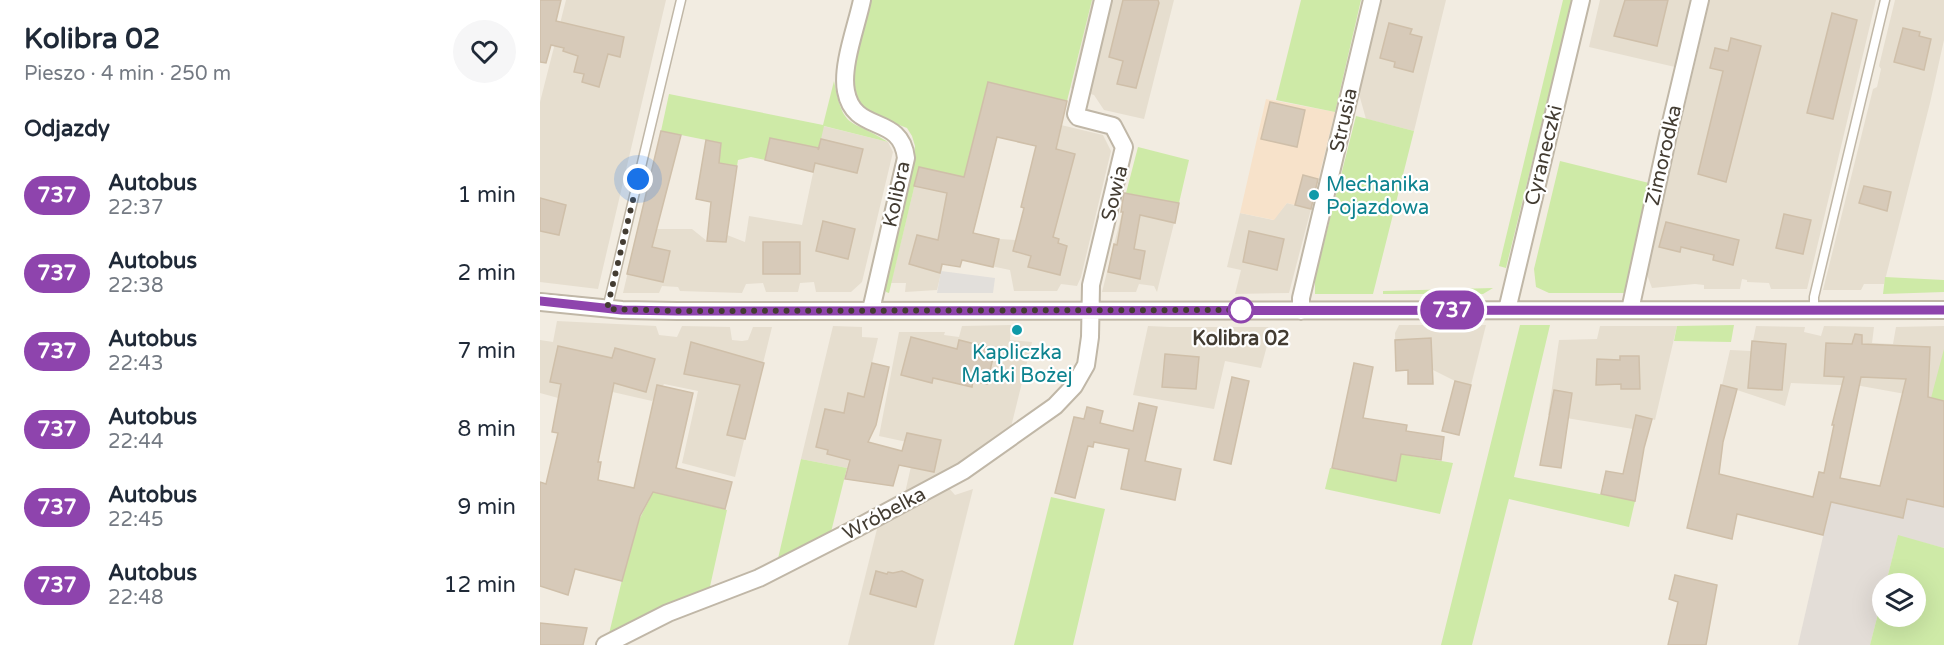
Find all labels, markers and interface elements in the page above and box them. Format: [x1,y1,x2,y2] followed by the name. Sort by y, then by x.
[453,20,516,83] button: heart
[24,22,160,56] text: Kolibra 02
[24,62,231,86] text: Pieszo · 4 min · 250 m
[1325,86,1363,155] street label: Strusia
[1520,103,1568,208] street label: Cyraneczki
[1641,103,1687,208] street label: Zimorodka
[24,116,110,142] text: Odjazdy
[878,159,916,229] street label: Kolibra
[1097,163,1133,224] street label: Sowia
[623,164,653,194] your location
[108,170,197,196] text: Autobus
[1326,173,1430,220] place label: Mechanika Pojazdowa
[457,182,516,208] text: 1 min
[37,183,77,208] text: 737
[1307,188,1321,202] marker: Mechanika Pojazdowa
[108,196,163,220] text: 22:37
[108,248,197,274] text: Autobus
[457,260,516,286] text: 2 min
[37,261,77,286] text: 737
[108,274,163,298] text: 22:38
[1418,290,1486,330] line badge: 737
[1228,297,1254,323] marker: Kolibra 02
[1432,298,1472,323] text: 737
[1010,323,1024,337] marker: Kapliczka Matki Bożej
[108,326,197,352] text: Autobus
[1192,327,1290,351] place label: Kolibra 02
[457,338,516,364] text: 7 min
[37,339,77,364] text: 737
[961,341,1073,388] place label: Kapliczka Matki Bożej
[108,352,163,376] text: 22:43
[108,404,197,430] text: Autobus
[457,416,516,442] text: 8 min
[37,417,77,442] text: 737
[108,430,163,454] text: 22:44
[108,482,197,508] text: Autobus
[839,482,930,546] street label: Wróbelka
[457,494,516,520] text: 9 min
[37,495,77,520] text: 737
[108,508,163,532] text: 22:45
[108,560,197,586] text: Autobus
[444,572,516,598] text: 12 min
[37,573,77,598] text: 737
[1872,573,1926,627] map controls
[1872,573,1926,627] button: layers
[108,586,163,610] text: 22:48

